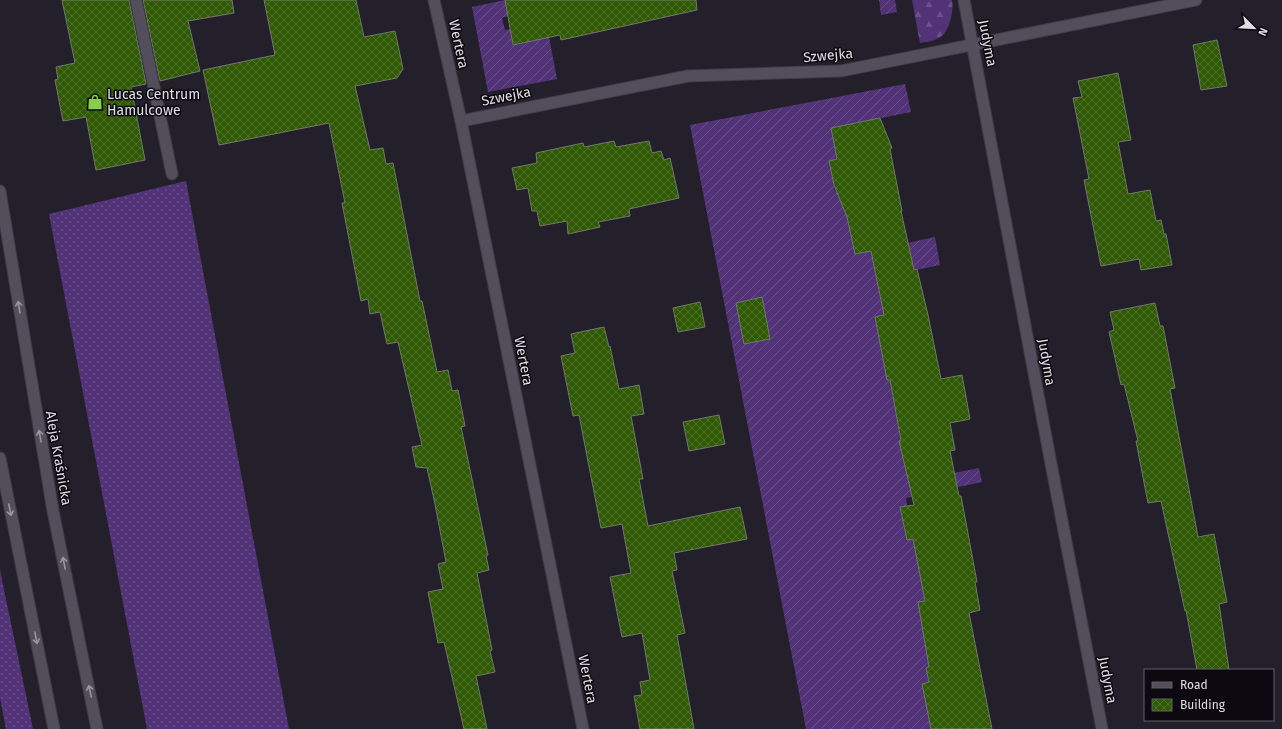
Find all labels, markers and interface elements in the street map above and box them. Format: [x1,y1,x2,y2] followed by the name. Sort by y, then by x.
[1234,8,1274,48] north arrow
[445,18,472,70] street label: Wertera
[975,18,1000,68] street label: Judyma
[1255,26,1270,38] text: N
[803,45,854,66] street label: Szwejka
[480,83,532,110] street label: Szwejka
[107,86,200,119] place label: Lucas Centrum Hamulcowe
[86,93,104,111] shop icon: Lucas Centrum Hamulcowe
[15,301,23,314] one-way arrow
[510,335,537,387] street label: Wertera
[1034,337,1059,387] street label: Judyma
[42,410,75,507] street label: Aleja Kraśnicka
[36,429,44,442] one-way arrow
[7,503,15,516] one-way arrow
[59,557,67,570] one-way arrow
[32,631,40,644] one-way arrow
[574,653,601,705] street label: Wertera
[1095,655,1120,705] street label: Judyma
[1144,669,1274,721] legend
[1180,678,1208,692] text: Road
[85,685,93,698] one-way arrow
[1180,698,1226,712] text: Building

